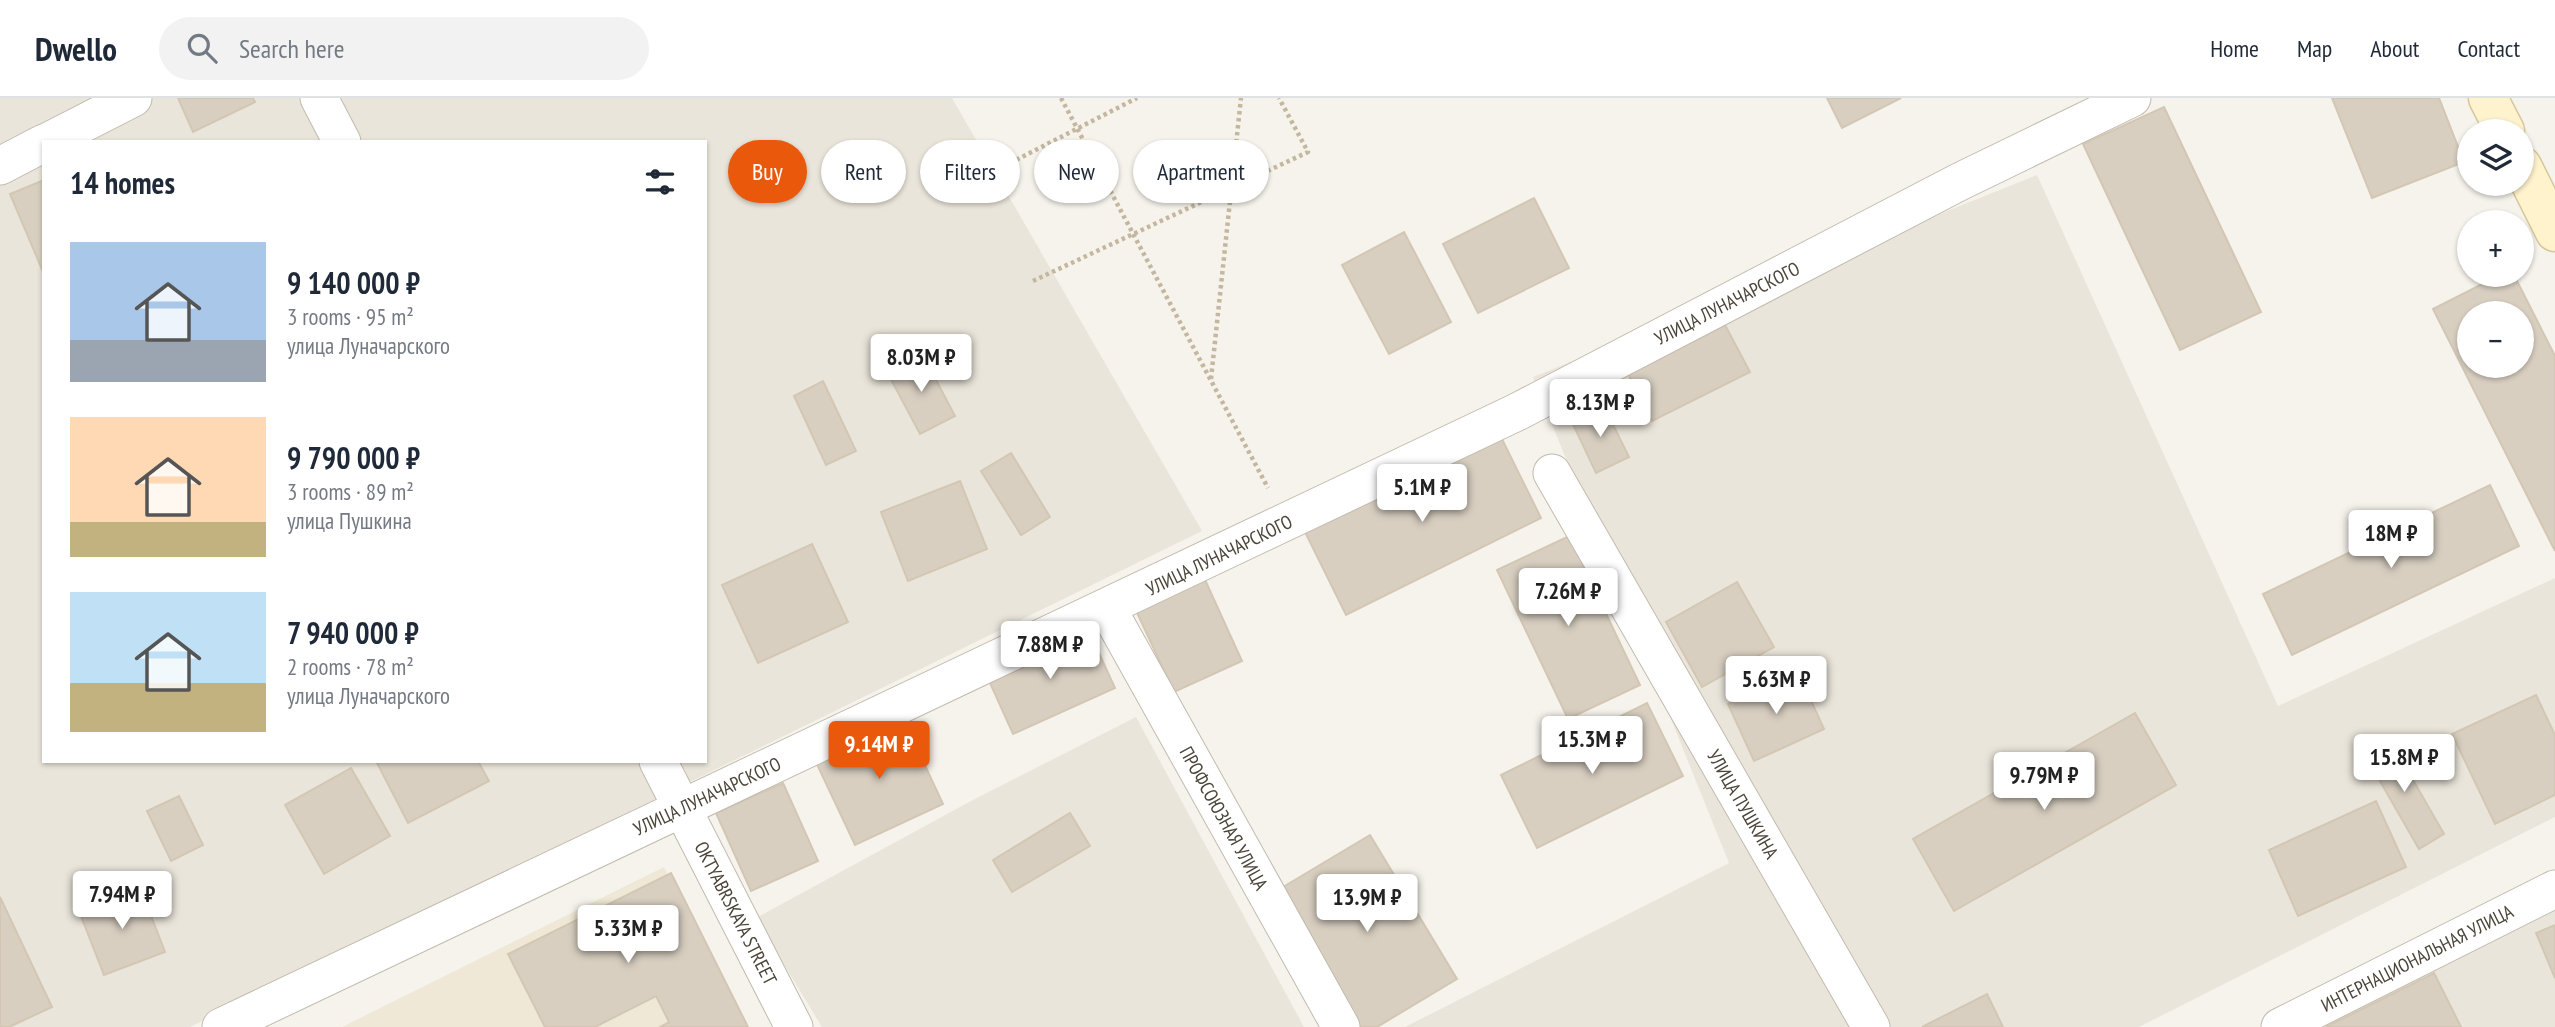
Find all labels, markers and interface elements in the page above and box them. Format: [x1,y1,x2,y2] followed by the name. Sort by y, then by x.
[159,17,649,80] search box
[35,27,117,70] text: Dwello
[183,29,221,67] icon: search
[239,32,345,65] text: Search here
[2210,33,2259,64] text: Home
[2297,33,2332,64] text: Map
[2370,33,2419,64] text: About
[2457,33,2520,64] text: Contact
[2457,119,2534,378] map controls
[2457,119,2534,196] button: layers
[728,140,807,203] chip: Buy
[821,140,906,203] chip: Rent
[920,140,1020,203] chip: Filters
[1034,140,1119,203] chip: New
[1133,140,1269,203] chip: Apartment
[70,163,175,202] text: 14 homes
[641,163,679,201] icon: filters
[2457,210,2534,287] button: +
[1650,256,1804,350] street label: УЛИЦА ЛУНАЧАРСКОГО
[287,263,420,302] text: 9 140 000 ₽
[126,270,210,354] icon: home
[2457,301,2534,378] button: −
[287,302,414,331] text: 3 rooms · 95 m²
[287,331,450,360] text: улица Луначарского
[856,334,986,394] pin: 8.03M ₽
[887,342,955,371] text: 8.03M ₽
[1535,380,1665,439] pin: 8.13M ₽
[1566,387,1634,416] text: 8.13M ₽
[287,438,420,477] text: 9 790 000 ₽
[126,445,210,529] icon: home
[1365,464,1479,524] pin: 5.1M ₽
[1393,472,1451,501] text: 5.1M ₽
[287,477,414,506] text: 3 rooms · 89 m²
[287,506,412,535] text: улица Пушкина
[1142,509,1296,601] street label: УЛИЦА ЛУНАЧАРСКОГО
[2342,510,2440,570] pin: 18M ₽
[2365,518,2417,547] text: 18M ₽
[1503,568,1633,628] pin: 7.26M ₽
[1535,576,1601,605] text: 7.26M ₽
[287,613,419,652] text: 7 940 000 ₽
[126,620,210,704] icon: home
[985,622,1115,681] pin: 7.88M ₽
[1017,629,1083,658] text: 7.88M ₽
[287,652,414,681] text: 2 rooms · 78 m²
[1711,656,1841,716] pin: 5.63M ₽
[1742,664,1810,693] text: 5.63M ₽
[287,681,450,710] text: улица Луначарского
[1527,716,1657,776] pin: 15.3M ₽
[814,722,944,781] pin: 9.14M ₽
[1558,724,1626,753] text: 15.3M ₽
[845,729,913,758] text: 9.14M ₽
[2339,734,2469,794] pin: 15.8M ₽
[1175,742,1273,894] street label: ПРОФСОЮЗНАЯ УЛИЦА
[2370,742,2438,771] text: 15.8M ₽
[1702,745,1784,863] street label: УЛИЦА ПУШКИНА
[630,751,784,841] street label: УЛИЦА ЛУНАЧАРСКОГО
[1979,752,2109,812] pin: 9.79M ₽
[2010,760,2078,789] text: 9.79M ₽
[690,837,783,989] street label: OKTYABRSKAYA STREET
[57,872,187,931] pin: 7.94M ₽
[1302,874,1432,934] pin: 13.9M ₽
[89,879,155,908] text: 7.94M ₽
[1333,882,1401,911] text: 13.9M ₽
[2317,899,2517,1017] street label: ИНТЕРНАЦИОНАЛЬНАЯ УЛИЦА
[563,906,693,965] pin: 5.33M ₽
[594,913,662,942] text: 5.33M ₽

